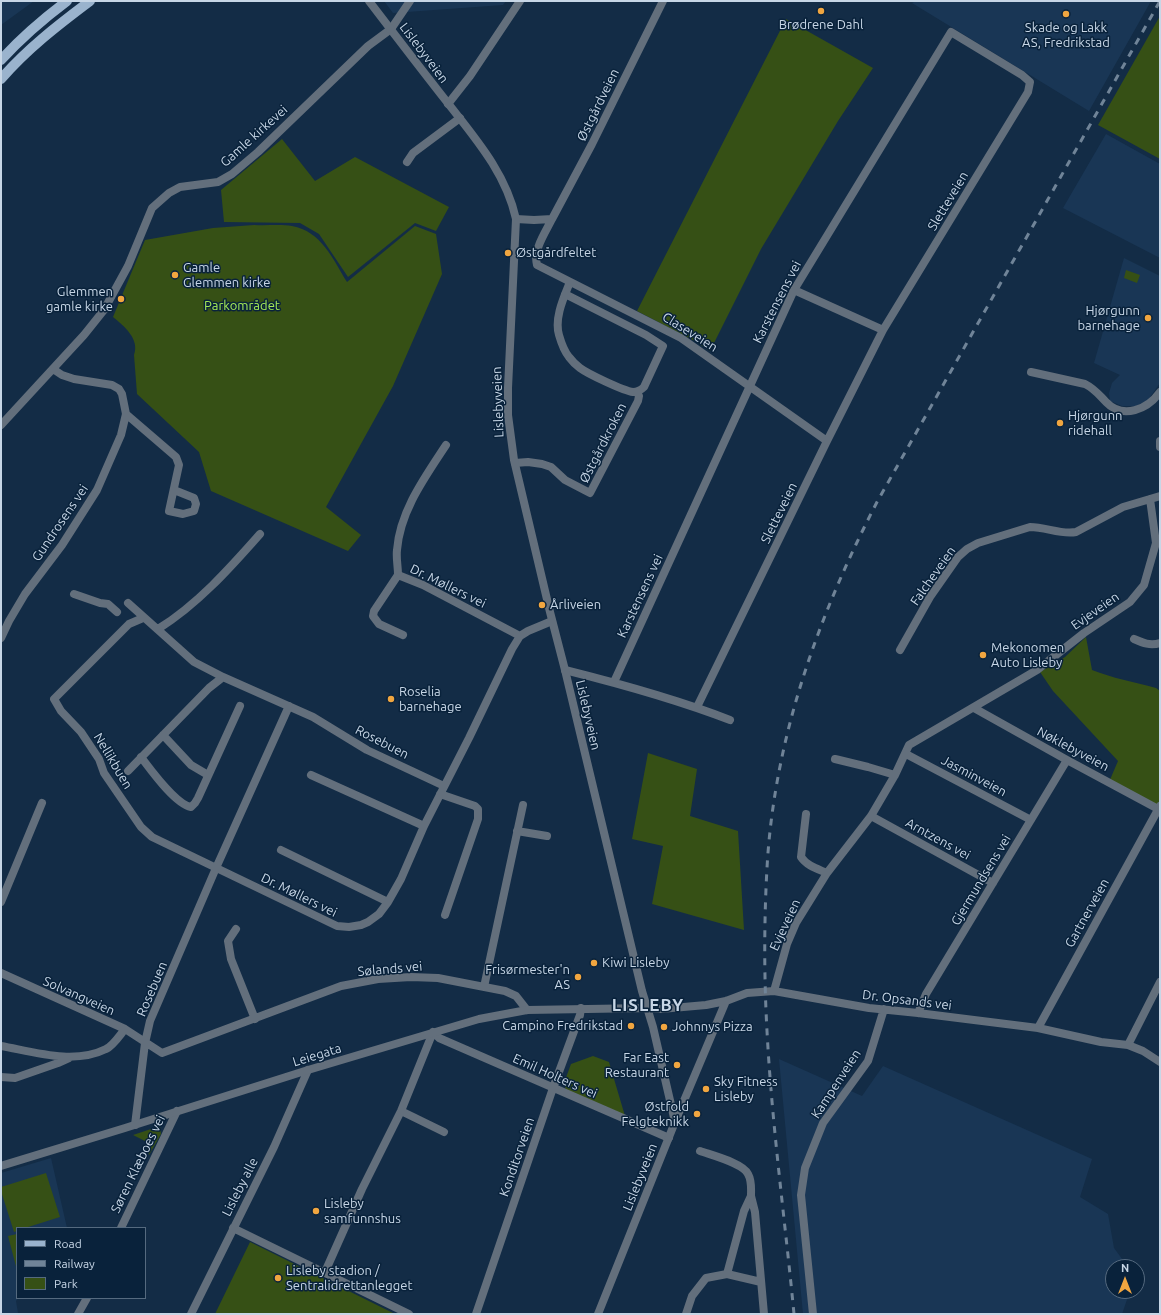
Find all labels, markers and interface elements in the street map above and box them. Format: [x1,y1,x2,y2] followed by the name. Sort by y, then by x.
[816,6,826,16] marker: Brødrene Dahl
[1061,9,1071,19] marker: Skade og Lakk AS, Fredrikstad
[779,17,863,33] place label: Brødrene Dahl
[396,20,452,86] street label: Lislebyveien
[1022,20,1110,51] place label: Skade og Lakk AS, Fredrikstad
[574,66,622,144] street label: Østgårdveien
[217,102,291,170] street label: Gamle kirkevei
[924,169,972,233] street label: Sletteveien
[516,245,596,261] place label: Østgårdfeltet
[503,248,513,258] marker: Østgårdfeltet
[750,258,804,346] street label: Karstensens vei
[183,260,270,291] place label: Gamle Glemmen kirke
[170,270,180,280] marker: Gamle Glemmen kirke
[46,284,113,315] place label: Glemmen gamle kirke
[116,294,126,304] marker: Glemmen gamle kirke
[204,298,280,314] park label: Parkområdet
[1077,303,1140,334] place label: Hjørgunn barnehage
[660,309,720,355] street label: Claseveien
[1143,313,1153,323] marker: Hjørgunn barnehage
[489,366,507,438] street label: Lislebyveien
[576,400,630,486] street label: Østgårdkroken
[1068,408,1122,439] place label: Hjørgunn ridehall
[1055,418,1065,428] marker: Hjørgunn ridehall
[758,480,800,546] street label: Sletteveien
[29,482,91,564] street label: Gundrosens vei
[907,544,959,608] street label: Falcheveien
[614,552,666,640] street label: Karstensens vei
[407,561,489,611] street label: Dr. Møllers vei
[1068,589,1122,633] street label: Evjeveien
[550,597,601,613] place label: Årliveien
[537,600,547,610] marker: Årliveien
[991,640,1064,671] place label: Mekonomen Auto Lisleby
[978,650,988,660] marker: Mekonomen Auto Lisleby
[572,679,604,751] street label: Lislebyveien
[399,684,462,715] place label: Roselia barnehage
[386,694,396,704] marker: Roselia barnehage
[353,722,411,762] street label: Rosebuen
[1034,723,1112,775] street label: Nøklebyveien
[90,730,136,792] street label: Nellikbuen
[939,752,1009,800] street label: Jasminveien
[903,815,973,863] street label: Arntzens vei
[948,832,1014,928] street label: Gjermundsens vei
[258,870,340,920] street label: Dr. Møllers vei
[1062,876,1112,950] street label: Gartnerveien
[766,897,804,953] street label: Evjeveien
[602,955,669,971] place label: Kiwi Lisleby
[357,958,423,980] street label: Sølands vei
[589,958,599,968] marker: Kiwi Lisleby
[133,959,171,1019] street label: Rosebuen
[485,962,570,993] place label: Frisørmester'n AS
[573,972,583,982] marker: Frisørmester'n AS
[41,973,117,1019] street label: Solvangveien
[861,987,953,1013] street label: Dr. Opsands vei
[612,995,684,1015] district label: LISLEBY
[502,1018,623,1034] place label: Campino Fredrikstad
[672,1019,753,1035] place label: Johnnys Pizza
[626,1021,636,1031] marker: Campino Fredrikstad
[659,1022,669,1032] marker: Johnnys Pizza
[291,1040,343,1070] street label: Leiegata
[808,1047,864,1121] street label: Kampenveien
[510,1050,600,1102] street label: Emil Holters vei
[605,1050,669,1081] place label: Far East Restaurant
[672,1060,682,1070] marker: Far East Restaurant
[714,1074,778,1105] place label: Sky Fitness Lisleby
[701,1084,711,1094] marker: Sky Fitness Lisleby
[622,1099,689,1130] place label: Østfold Felgteknikk
[692,1109,702,1119] marker: Østfold Felgteknikk
[108,1112,168,1216] street label: Søren Klæboes vei
[496,1115,538,1199] street label: Konditorveien
[619,1141,661,1213] street label: Lislebyveien
[219,1155,261,1219] street label: Lisleby alle
[324,1196,401,1227] place label: Lisleby samfunnshus
[311,1206,321,1216] marker: Lisleby samfunnshus
[16,1227,146,1299] legend
[54,1237,82,1250] text: Road
[54,1257,95,1270] text: Railway
[1105,1259,1145,1299] north arrow
[1121,1262,1129,1274] text: N
[286,1263,412,1294] place label: Lisleby stadion / Sentralidrettanlegget
[273,1273,283,1283] marker: Lisleby stadion / Sentralidrettanlegget
[54,1277,78,1290] text: Park

